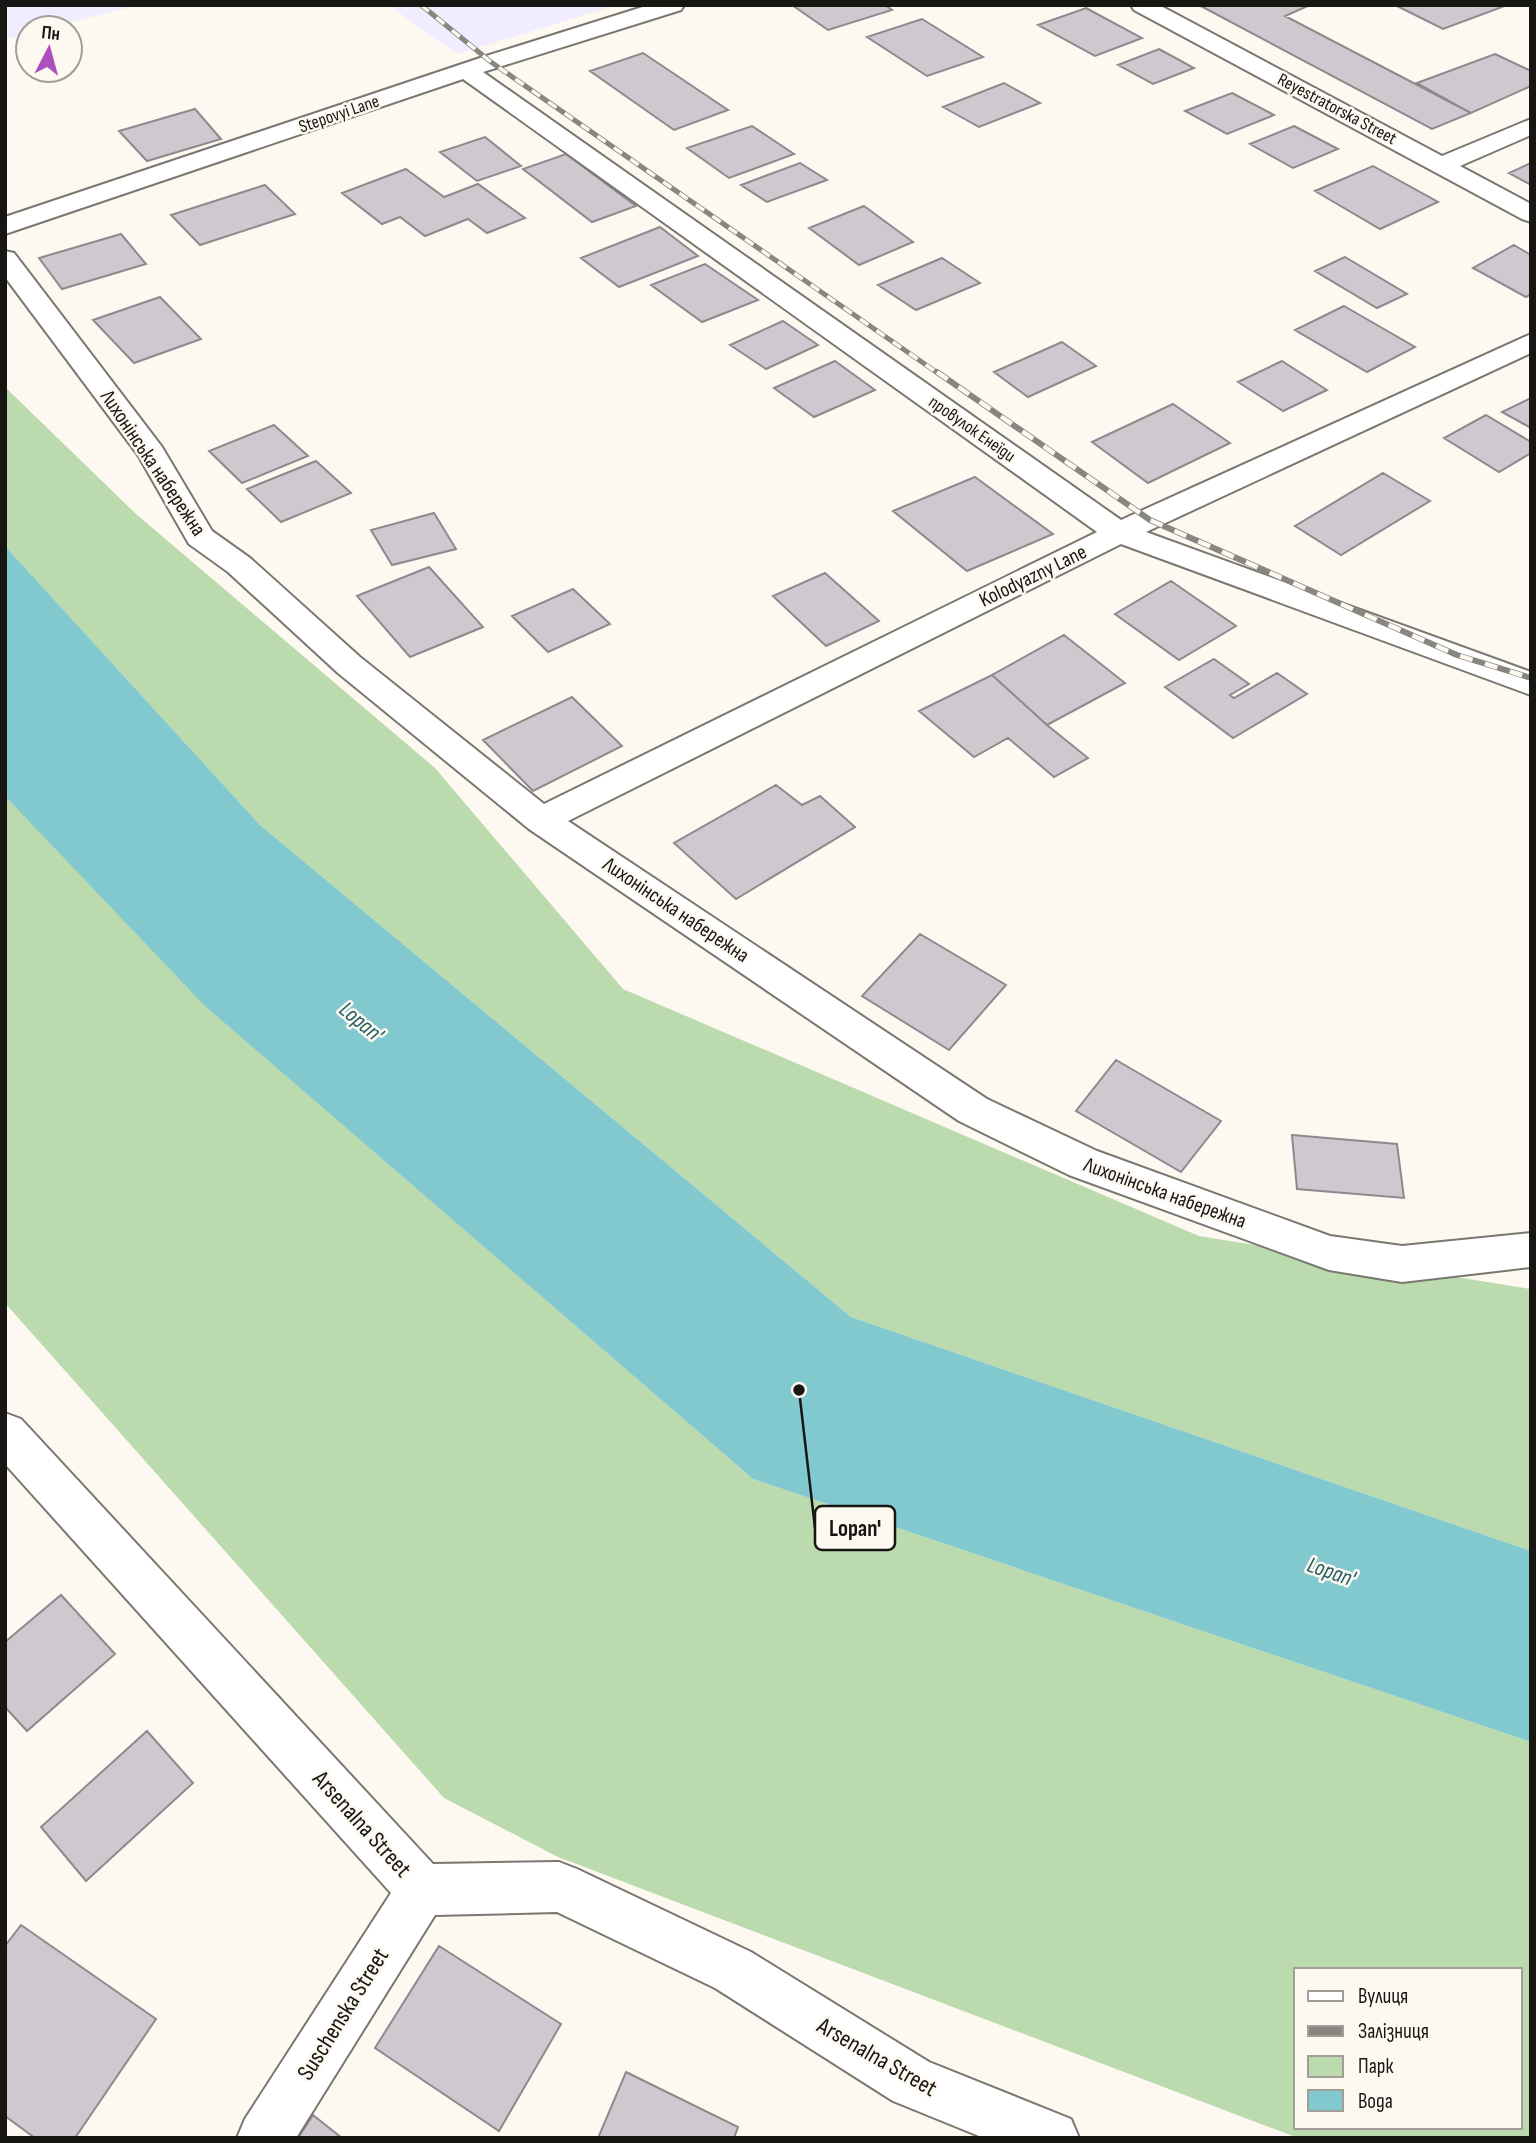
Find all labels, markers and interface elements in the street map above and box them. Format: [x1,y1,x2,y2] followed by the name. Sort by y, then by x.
[14,14,84,84] north arrow
[40,21,61,46] text: Пн
[1274,69,1401,149] street label: Reyestratorska Street
[296,90,382,138] street label: Stepovyi Lane
[94,384,211,541] street label: Лихонінська набережна
[925,391,1019,467] street label: провулок Енеїди
[975,539,1091,613] street label: Kolodyazny Lane
[597,851,754,968] street label: Лихонінська набережна
[333,996,390,1049] water label: Lopan'
[1080,1152,1249,1234] street label: Лихонінська набережна
[815,1506,895,1550] callout: Lopan'
[829,1515,881,1543] text: Lopan'
[1303,1551,1360,1594] water label: Lopan'
[306,1764,417,1883] street label: Arsenalna Street
[291,1943,395,2085] street label: Suschenska Street
[1294,1968,1522,2129] legend
[1358,1984,1408,2009] text: Вулиця
[811,2011,942,2103] street label: Arsenalna Street
[1358,2019,1429,2044] text: Залізниця
[1358,2054,1393,2079] text: Парк
[1358,2089,1393,2114] text: Вода

